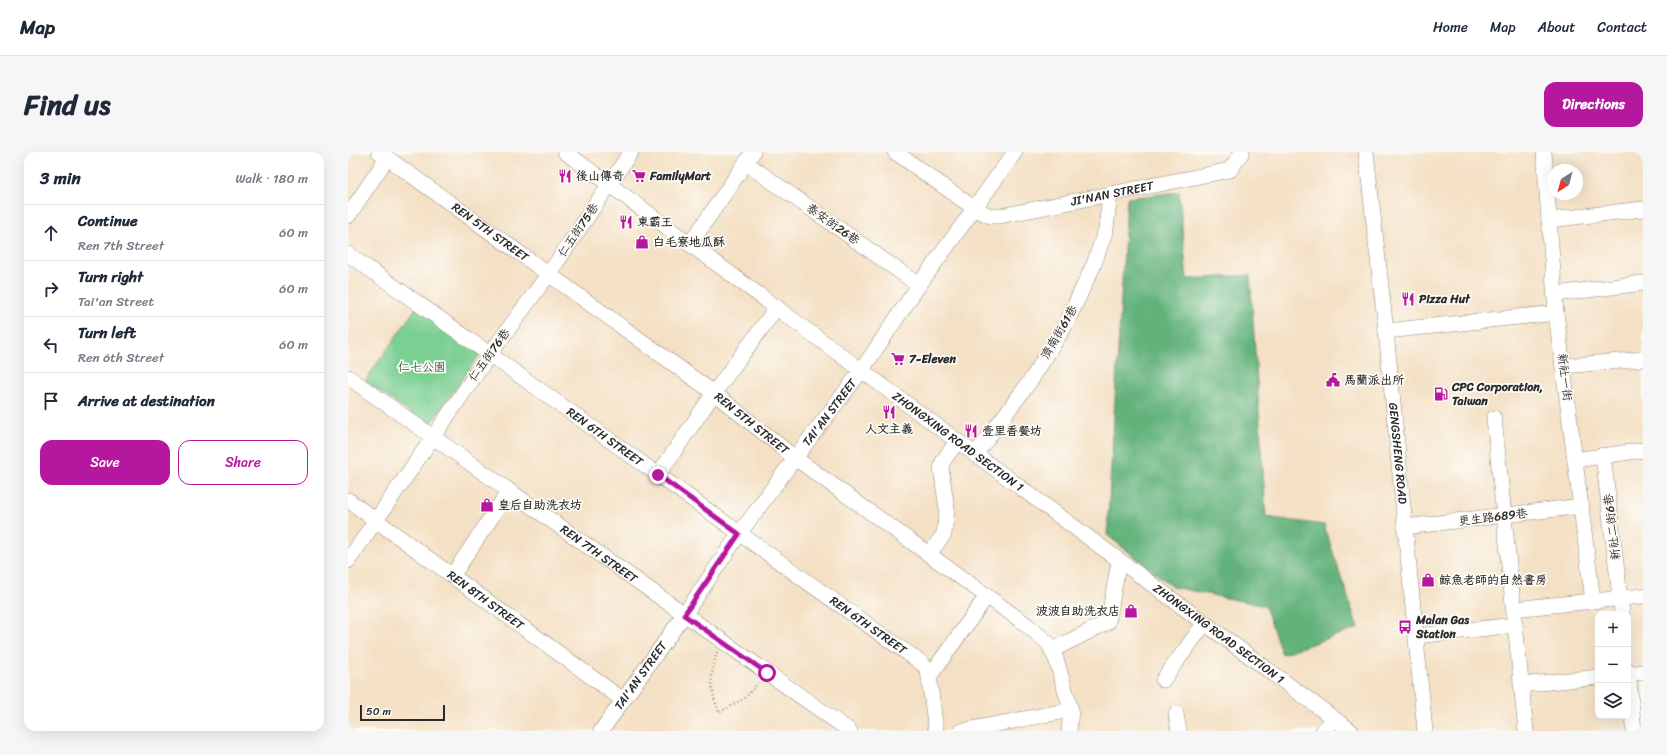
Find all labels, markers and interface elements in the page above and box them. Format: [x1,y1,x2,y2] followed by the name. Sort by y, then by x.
[20,11,55,44] text: Map
[1433,15,1468,40] text: Home
[1490,15,1516,40] text: Map
[1538,15,1575,40] text: About
[1597,15,1647,40] text: Contact
[24,80,111,129] text: Find us
[1544,82,1643,127] button: Directions
[40,163,81,193] text: 3 min
[1547,164,1583,200] north arrow
[576,165,624,187] place label: 後山傳奇
[649,165,712,187] place label: FamilyMart
[236,167,308,190] text: Walk · 180 m
[557,168,573,184] restaurant icon: 後山傳奇
[631,168,647,184] supermarket icon: FamilyMart
[1068,174,1157,213] street label: JI'NAN STREET
[447,197,534,268] street label: REN 5TH STREET
[801,197,865,251] street label: 泰安街26巷
[551,198,605,262] street label: 仁五街75巷
[78,208,138,234] text: Continue
[637,211,673,233] place label: 東霸王
[618,214,634,230] restaurant icon: 東霸王
[279,221,308,244] text: 60 m
[40,222,62,244] icon: ahead
[653,231,725,253] place label: 白毛寮地瓜酥
[78,234,164,257] text: Ren 7th Street
[634,234,650,250] shop icon: 白毛寮地瓜酥
[78,264,143,290] text: Turn right
[279,277,308,300] text: 60 m
[40,278,62,300] icon: right
[1419,288,1471,310] place label: Pizza Hut
[78,290,154,313] text: Tai'an Street
[1400,291,1416,307] restaurant icon: Pizza Hut
[1034,301,1084,363] street label: 濟南街61巷
[78,320,136,346] text: Turn left
[462,324,516,386] street label: 仁五街76巷
[279,333,308,356] text: 60 m
[40,334,62,356] icon: left
[78,346,164,369] text: Ren 6th Street
[909,348,956,370] place label: 7-Eleven
[890,351,906,367] supermarket icon: 7-Eleven
[1551,352,1579,402] street label: 新社一街
[398,356,446,378] park label: 仁七公園
[1344,369,1405,391] place label: 馬蘭派出所
[1325,372,1341,388] public building icon: 馬蘭派出所
[796,373,863,451] street label: TAI'AN STREET
[1451,376,1543,412] place label: CPC Corporation, Taiwan
[887,385,1028,497] street label: ZHONGXING ROAD SECTION 1
[709,386,795,461] street label: REN 5TH STREET
[1433,386,1449,402] fuel station icon: CPC Corporation, Taiwan
[78,388,215,414] text: Arrive at destination
[40,390,62,412] icon: arrive
[562,401,648,472] street label: REN 6TH STREET
[1382,401,1414,505] street label: GENGSHENG ROAD
[881,404,897,420] restaurant icon: 人文主義
[865,418,913,440] place label: 人文主義
[982,420,1042,442] place label: 壹里香餐坊
[963,423,979,439] restaurant icon: 壹里香餐坊
[40,440,170,485] button: Save
[178,440,308,485] button: Share
[649,466,667,484] route end
[1597,492,1627,562] street label: 新社二街6巷
[498,494,582,516] place label: 皇后自助洗衣坊
[479,497,495,513] shop icon: 皇后自助洗衣坊
[1457,502,1529,532] street label: 更生路689巷
[556,519,643,589] street label: REN 7TH STREET
[442,564,529,636] street label: REN 8TH STREET
[1439,569,1547,591] place label: 鯨魚老師的自然書房
[1420,572,1436,588] shop icon: 鯨魚老師的自然書房
[1148,578,1289,690] street label: ZHONGXING ROAD SECTION 1
[825,590,912,661] street label: REN 6TH STREET
[1036,600,1120,622] place label: 波波自助洗衣店
[1123,603,1139,619] shop icon: 波波自助洗衣店
[1415,609,1470,645] place label: Malan Gas Station
[1595,611,1631,719] map controls
[1595,611,1631,647] button: +
[1397,619,1413,635] bus stop icon: Malan Gas Station
[608,636,674,715] street label: TAI'AN STREET
[1595,647,1631,683] button: −
[758,664,776,682] route start
[1595,683,1631,719] button: layers
[366,702,391,721] text: 50 m
[360,703,445,722] scale bar

